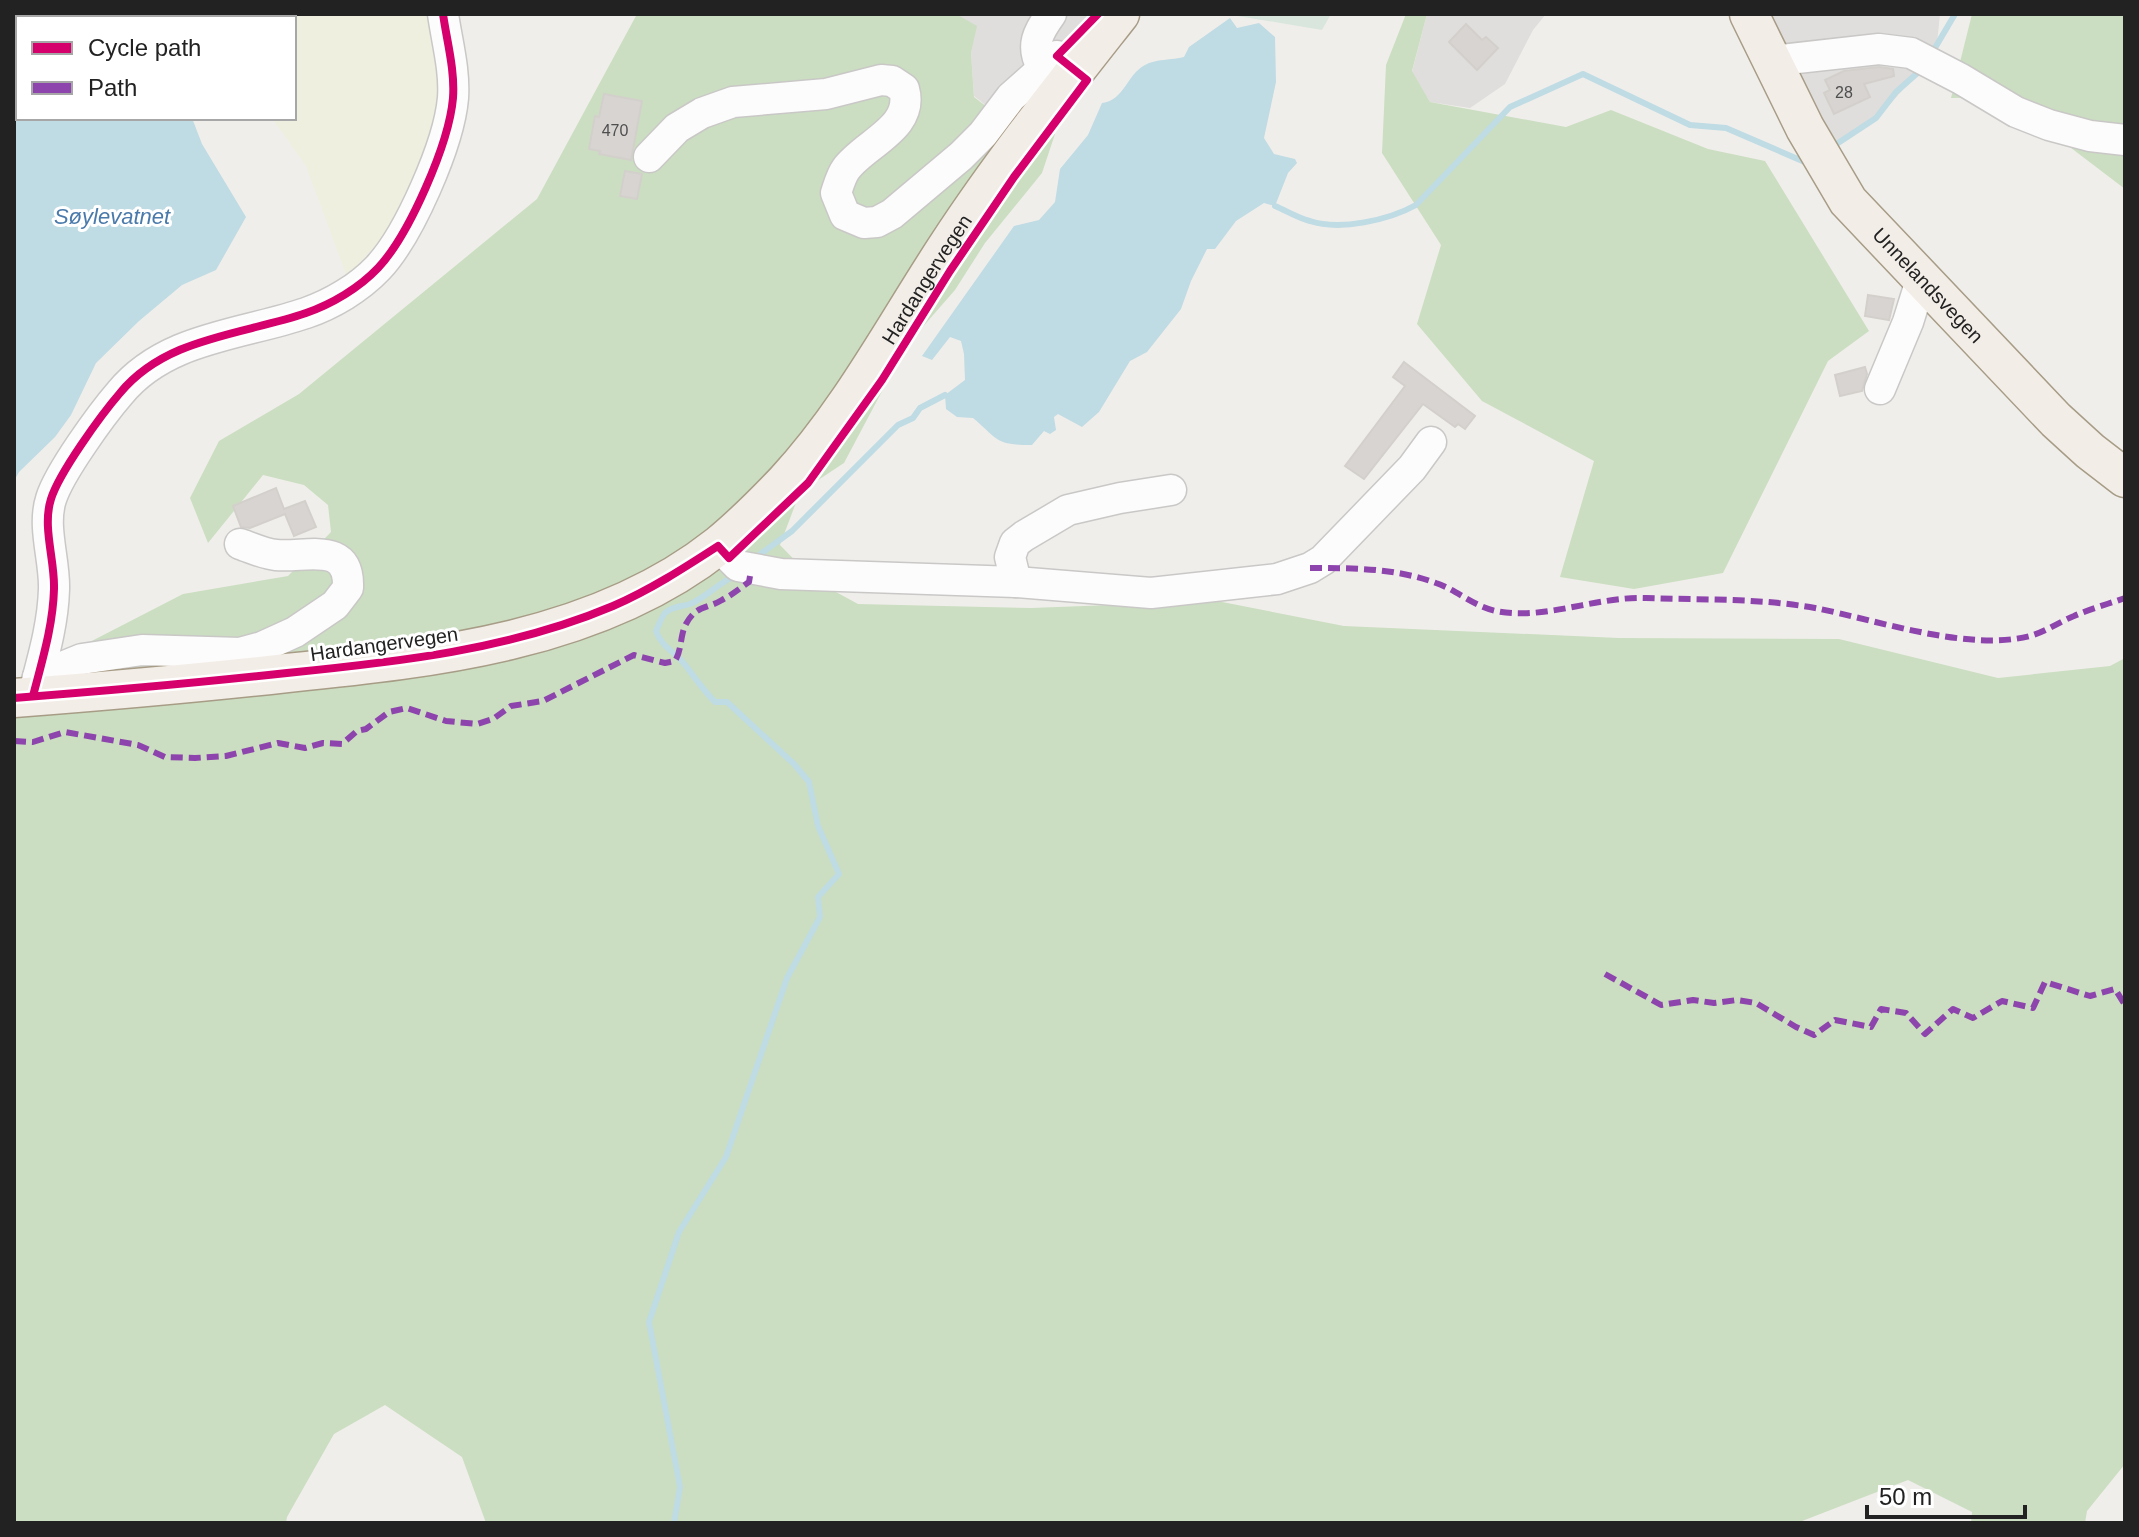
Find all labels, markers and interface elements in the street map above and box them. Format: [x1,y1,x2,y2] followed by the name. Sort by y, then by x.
[16,16,296,120] legend
[88,34,201,61] text: Cycle path
[88,74,137,101] text: Path
[1835,84,1853,101] house number: 28
[602,122,628,139] house number: 470
[54,204,171,229] water label: Søylevatnet
[878,211,976,348] street label: Hardangervegen
[1868,223,1988,347] street label: Unnelandsvegen
[309,623,459,665] street label: Hardangervegen
[1867,1469,2025,1519] scale bar
[1879,1483,1932,1510] text: 50 m

